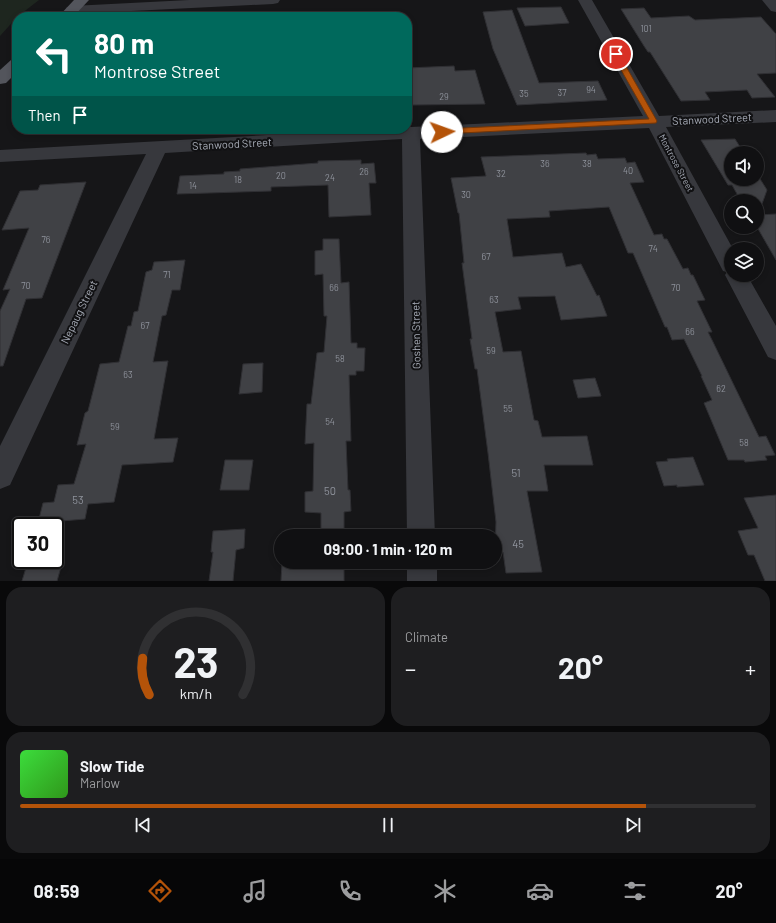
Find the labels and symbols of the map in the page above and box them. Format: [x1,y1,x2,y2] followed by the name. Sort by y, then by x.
[640,23,652,34] house number: 101
[599,37,633,71] pin
[586,84,596,95] house number: 94
[558,87,567,98] house number: 37
[519,88,529,99] house number: 35
[439,91,449,102] house number: 29
[672,110,752,127] street label: Stanwood Street
[421,111,463,153] position arrow
[657,132,696,193] street label: Montrose Street
[192,135,272,152] street label: Stanwood Street
[540,158,550,169] house number: 36
[582,158,592,169] house number: 38
[623,165,633,176] house number: 40
[359,166,369,177] house number: 26
[496,168,506,179] house number: 32
[276,170,286,181] house number: 20
[325,172,335,183] house number: 24
[234,174,242,185] house number: 18
[189,180,197,191] house number: 14
[461,189,471,200] house number: 30
[42,234,51,245] house number: 76
[648,243,658,254] house number: 74
[482,251,491,262] house number: 67
[163,269,171,280] house number: 71
[58,278,100,346] street label: Nepaug Street
[21,280,31,291] house number: 70
[329,282,339,293] house number: 66
[671,282,681,293] house number: 70
[489,294,499,305] house number: 63
[408,301,423,369] street label: Goshen Street
[141,320,150,331] house number: 67
[685,326,695,337] house number: 66
[486,345,496,356] house number: 59
[335,353,345,364] house number: 58
[123,369,133,380] house number: 63
[716,383,726,394] house number: 62
[503,403,513,414] house number: 55
[325,416,335,427] house number: 54
[110,421,120,432] house number: 59
[739,437,749,448] house number: 58
[511,466,521,479] house number: 51
[324,484,336,497] house number: 50
[72,493,84,506] house number: 53
[12,517,64,569] speed limit sign: 30
[512,537,524,550] house number: 45

